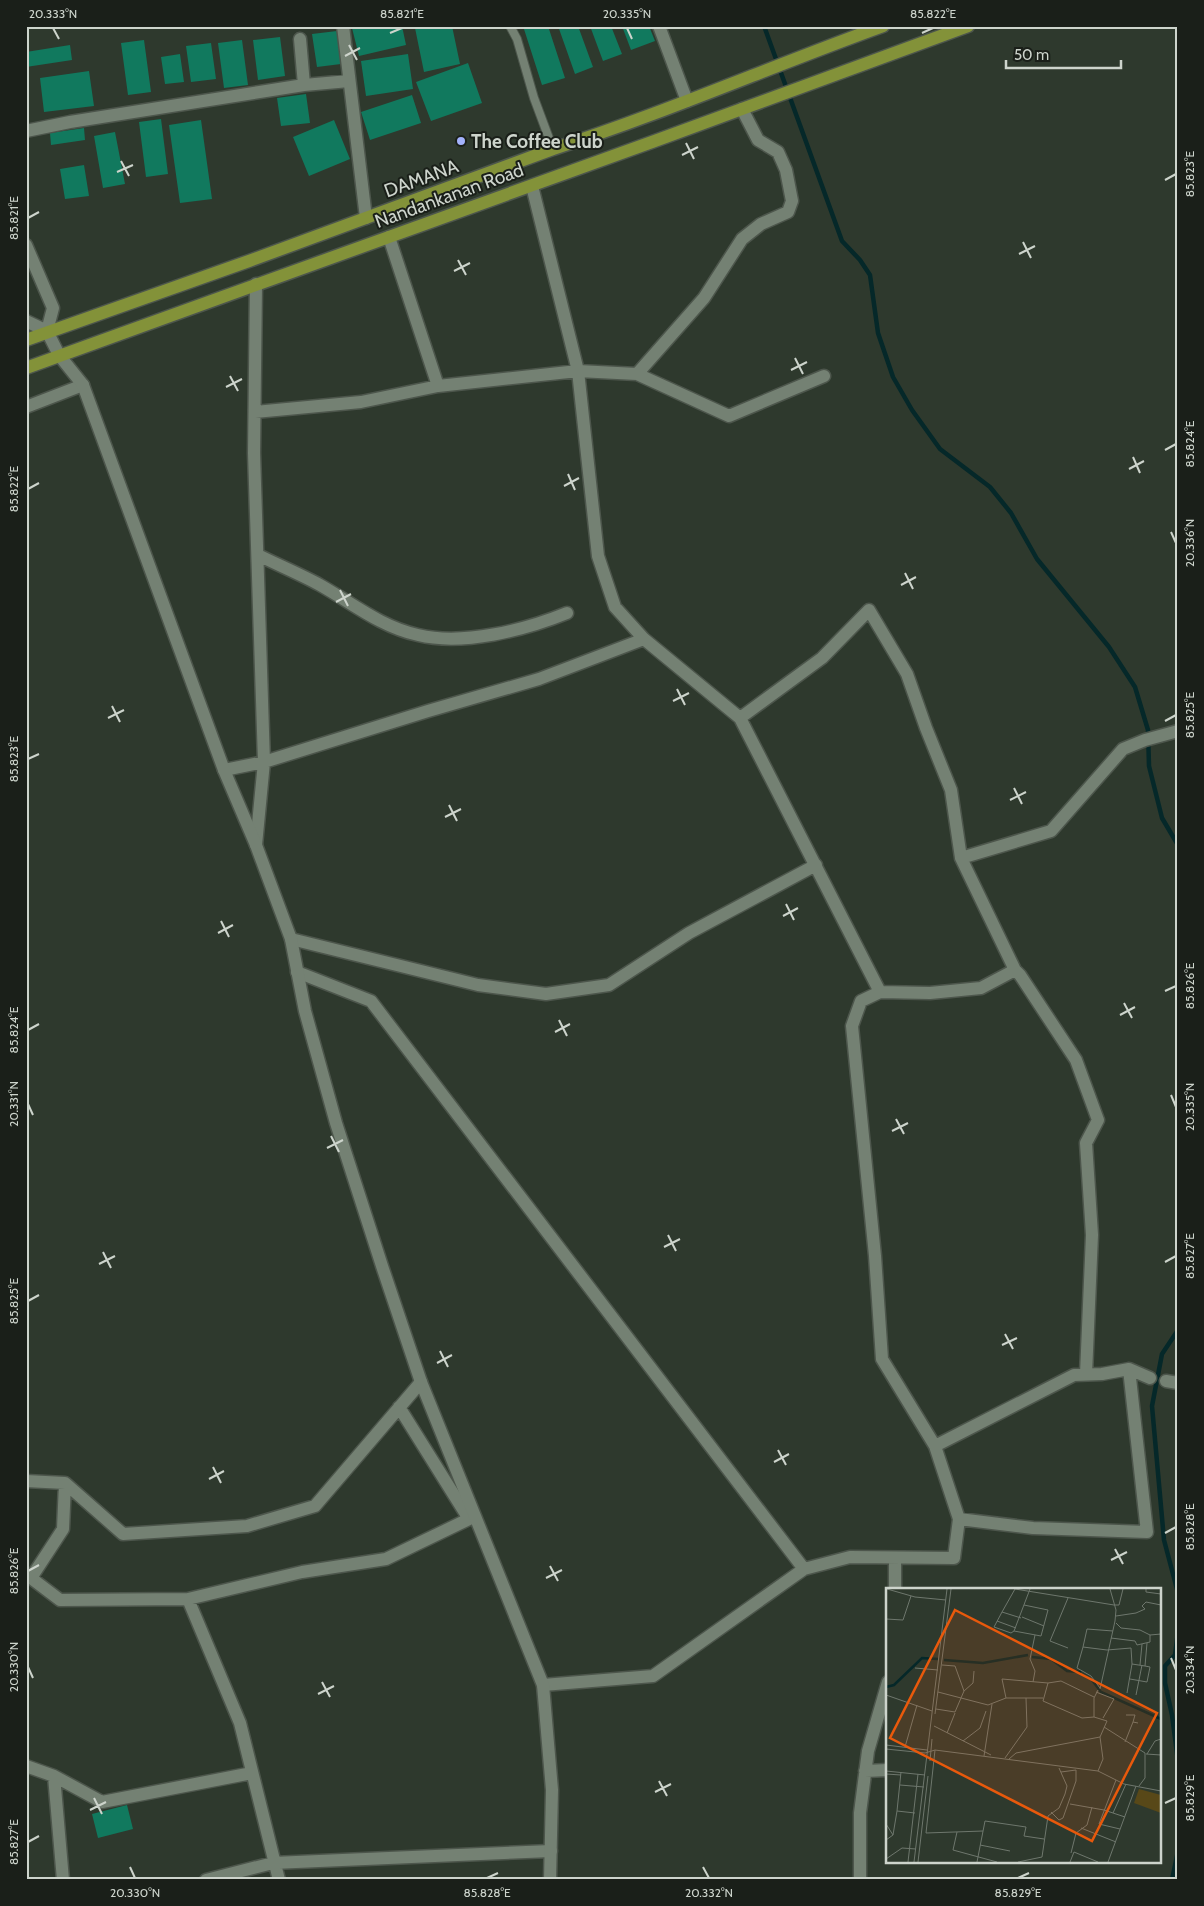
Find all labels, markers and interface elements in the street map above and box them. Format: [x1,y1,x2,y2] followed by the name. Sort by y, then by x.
[29,6,77,21] text: 20.333°N
[380,6,424,21] text: 85.821°E
[603,6,651,21] text: 20.335°N
[910,6,956,21] text: 85.822°E
[1006,38,1122,70] scale bar
[1014,46,1049,64] text: 50 m
[471,130,603,153] place label: The Coffee Club
[455,135,467,147] marker: The Coffee Club
[1182,150,1197,197] text: 85.823°E
[381,154,462,203] street label: DAMANA
[372,158,527,233] street label: Nandankanan Road
[6,196,21,240] text: 85.821°E
[1182,420,1197,467] text: 85.824°E
[6,466,21,512] text: 85.822°E
[1182,519,1197,567] text: 20.336°N
[1182,691,1197,738] text: 85.825°E
[6,735,21,782] text: 85.823°E
[1182,962,1197,1009] text: 85.826°E
[6,1006,21,1053] text: 85.824°E
[6,1081,21,1127] text: 20.331°N
[1182,1083,1197,1131] text: 20.335°N
[1182,1233,1197,1279] text: 85.827°E
[6,1277,21,1324] text: 85.825°E
[1182,1503,1197,1551] text: 85.828°E
[6,1547,21,1594] text: 85.826°E
[886,1588,1162,1864] inset map
[6,1642,21,1692] text: 20.330°N
[1182,1646,1197,1694] text: 20.334°N
[1182,1774,1197,1821] text: 85.829°E
[6,1819,21,1865] text: 85.827°E
[110,1885,160,1900] text: 20.330°N
[463,1885,511,1900] text: 85.828°E
[685,1885,733,1900] text: 20.332°N
[995,1885,1042,1900] text: 85.829°E

